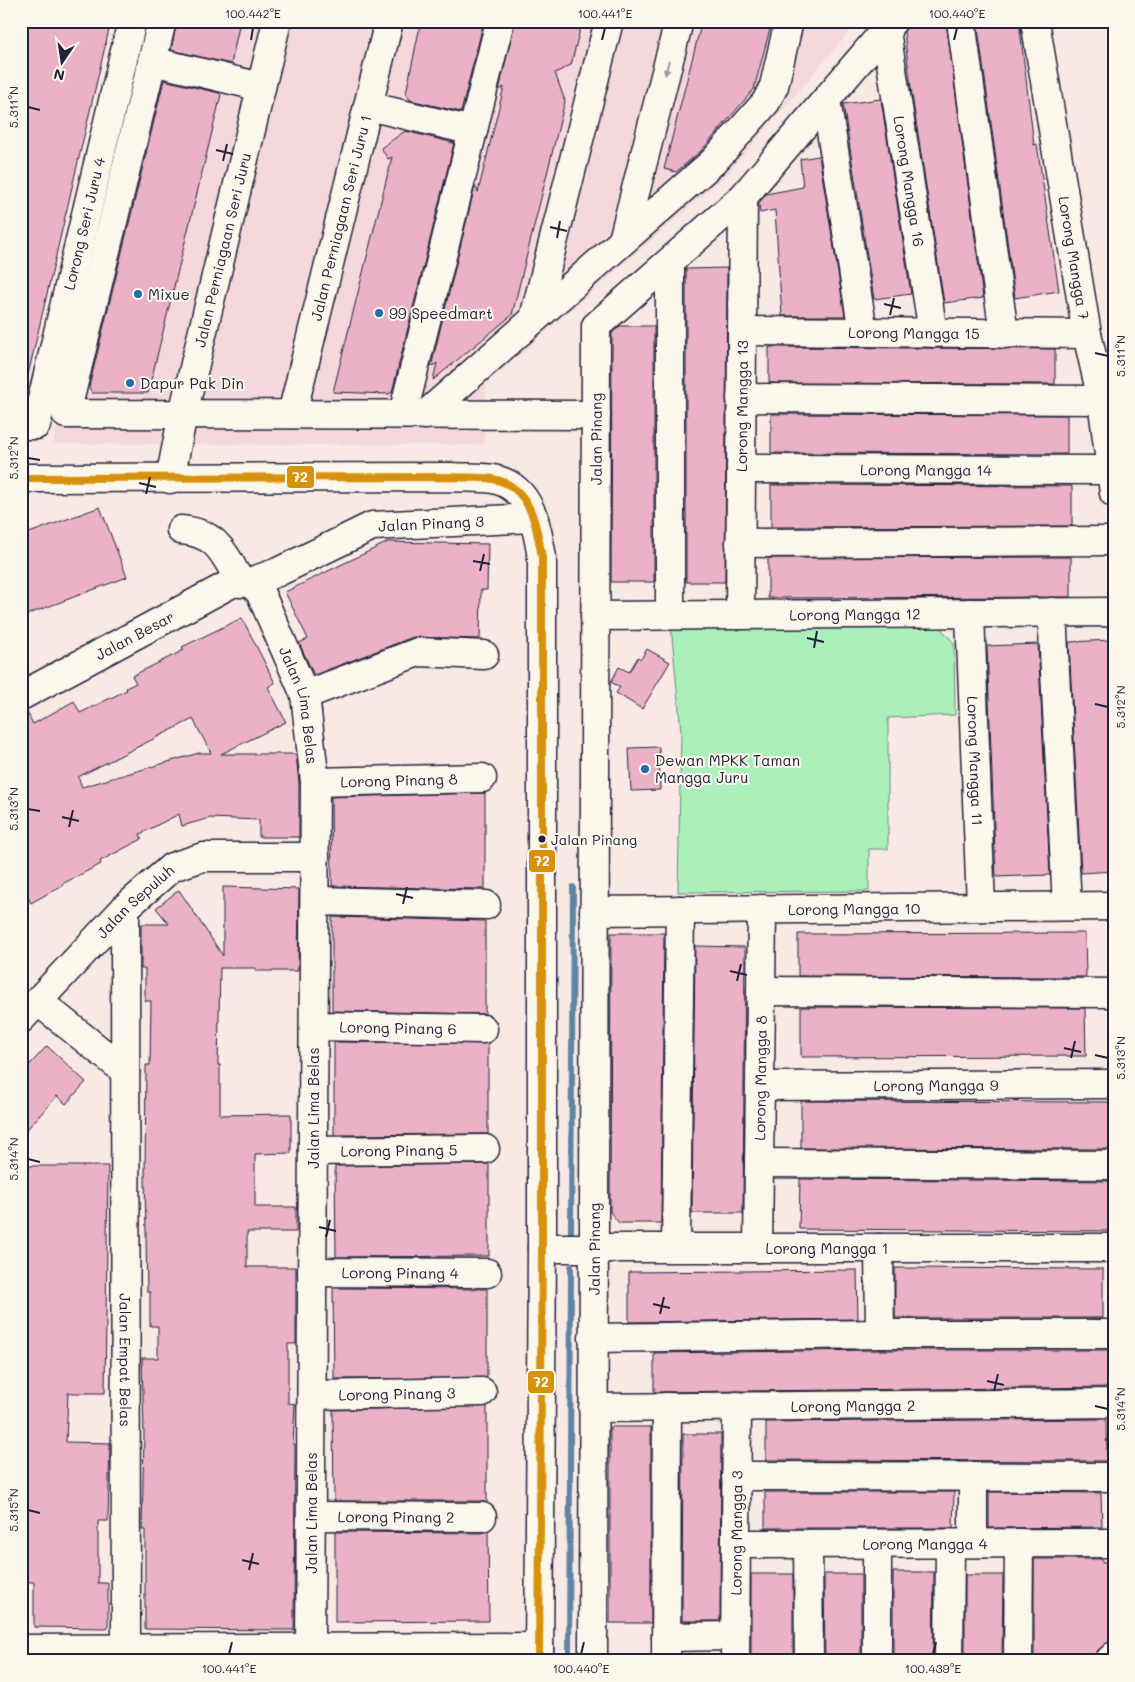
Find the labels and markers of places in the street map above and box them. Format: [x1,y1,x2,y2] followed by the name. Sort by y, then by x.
[148,284,190,304] place label: Mixue
[132,288,144,300] marker: Mixue
[389,303,493,323] place label: 99 Speedmart
[373,307,385,319] marker: 99 Speedmart
[140,373,244,393] place label: Dapur Pak Din
[124,377,136,389] marker: Dapur Pak Din
[655,750,800,787] place label: Dewan MPKK Taman Mangga Juru
[639,763,651,775] marker: Dewan MPKK Taman Mangga Juru
[551,830,637,849] place label: Jalan Pinang
[537,834,547,844] marker: Jalan Pinang

